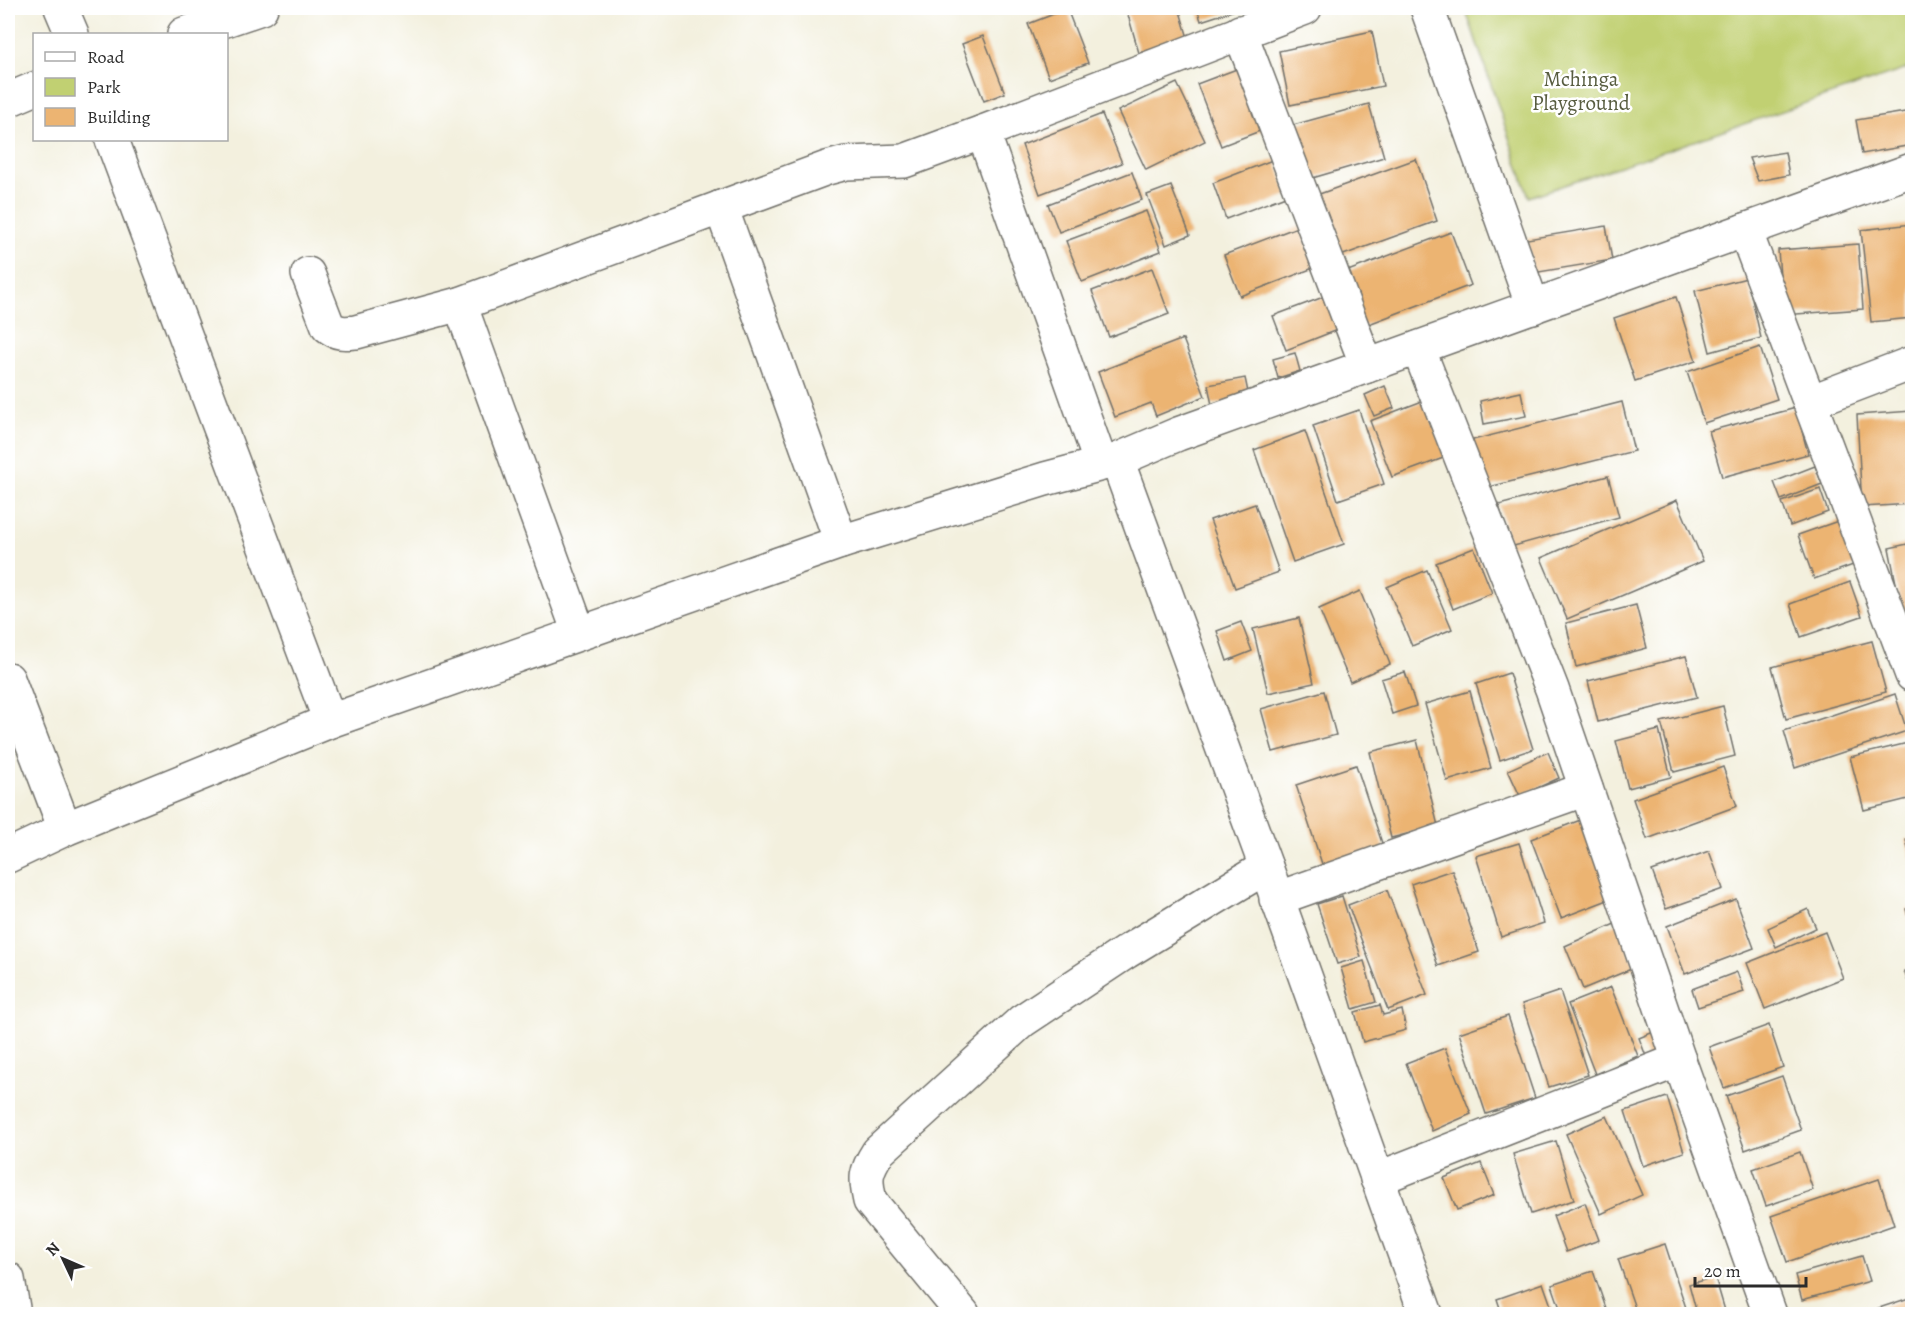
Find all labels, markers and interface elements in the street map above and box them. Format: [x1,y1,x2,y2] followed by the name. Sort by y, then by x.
[33,33,228,141] legend
[87,45,125,69] text: Road
[1532,65,1631,117] park label: Mchinga Playground
[87,75,121,99] text: Park
[87,105,151,129] text: Building
[33,1229,93,1289] north arrow
[41,1237,65,1261] text: N
[1695,1250,1806,1288] scale bar
[1704,1259,1741,1283] text: 20 m

